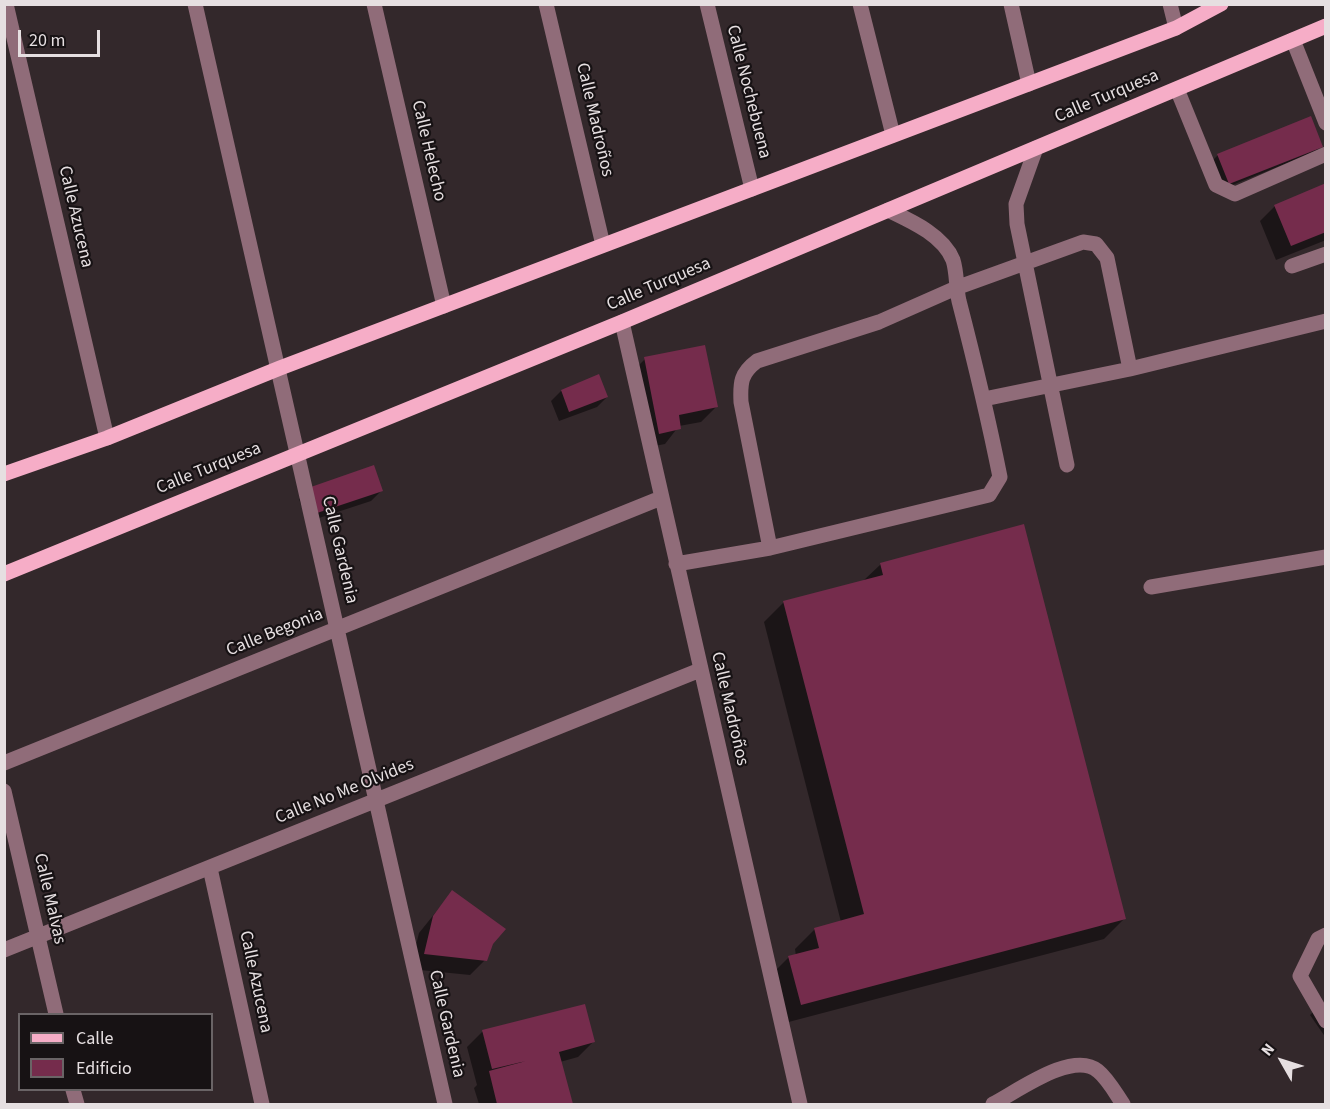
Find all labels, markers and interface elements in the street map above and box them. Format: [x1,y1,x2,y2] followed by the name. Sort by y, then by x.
[21,18,104,56] scale bar
[721,23,775,161] street label: Calle Nochebuena
[29,28,65,53] text: 20 m
[570,61,618,179] street label: Calle Madroños
[1052,65,1162,129] street label: Calle Turquesa
[406,98,450,204] street label: Calle Helecho
[53,164,97,270] street label: Calle Azucena
[604,253,714,317] street label: Calle Turquesa
[153,438,265,500] street label: Calle Turquesa
[316,494,362,606] street label: Calle Gardenia
[224,604,326,662] street label: Calle Begonia
[705,650,753,768] street label: Calle Madroños
[273,754,417,830] street label: Calle No Me Olvides
[28,852,70,946] street label: Calle Malvas
[234,929,276,1035] street label: Calle Azucena
[423,968,469,1080] street label: Calle Gardenia
[18,1013,213,1091] legend
[76,1026,113,1051] text: Calle
[1252,1031,1312,1091] north arrow
[1256,1039,1280,1061] text: N
[76,1056,132,1081] text: Edificio

